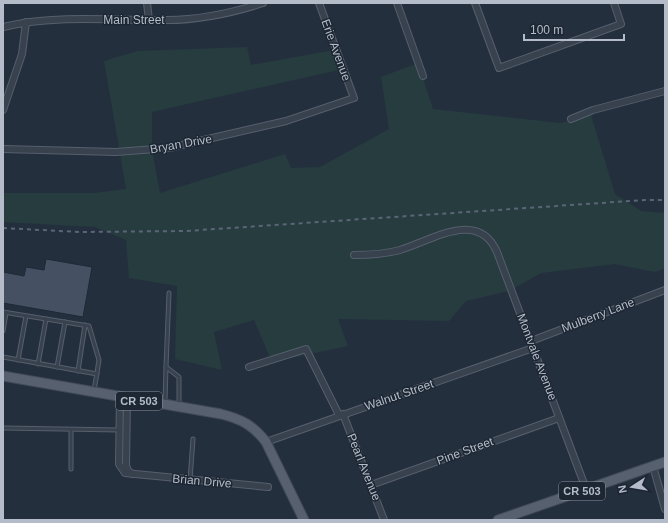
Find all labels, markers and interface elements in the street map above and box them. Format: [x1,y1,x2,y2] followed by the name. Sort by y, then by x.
[103,13,165,27] street label: Main Street
[524,16,624,42] scale bar
[318,17,354,83] street label: Erie Avenue
[530,23,563,37] text: 100 m
[149,132,213,156] street label: Bryan Drive
[560,295,637,335] street label: Mulberry Lane
[514,312,560,403] street label: Montvale Avenue
[363,376,436,413] street label: Walnut Street
[116,392,162,410] road number: CR 503
[344,431,384,503] street label: Pearl Avenue
[435,434,496,468] street label: Pine Street
[612,467,652,507] north arrow
[172,471,232,491] street label: Brian Drive
[559,482,605,500] road number: CR 503
[616,484,629,494] text: N

